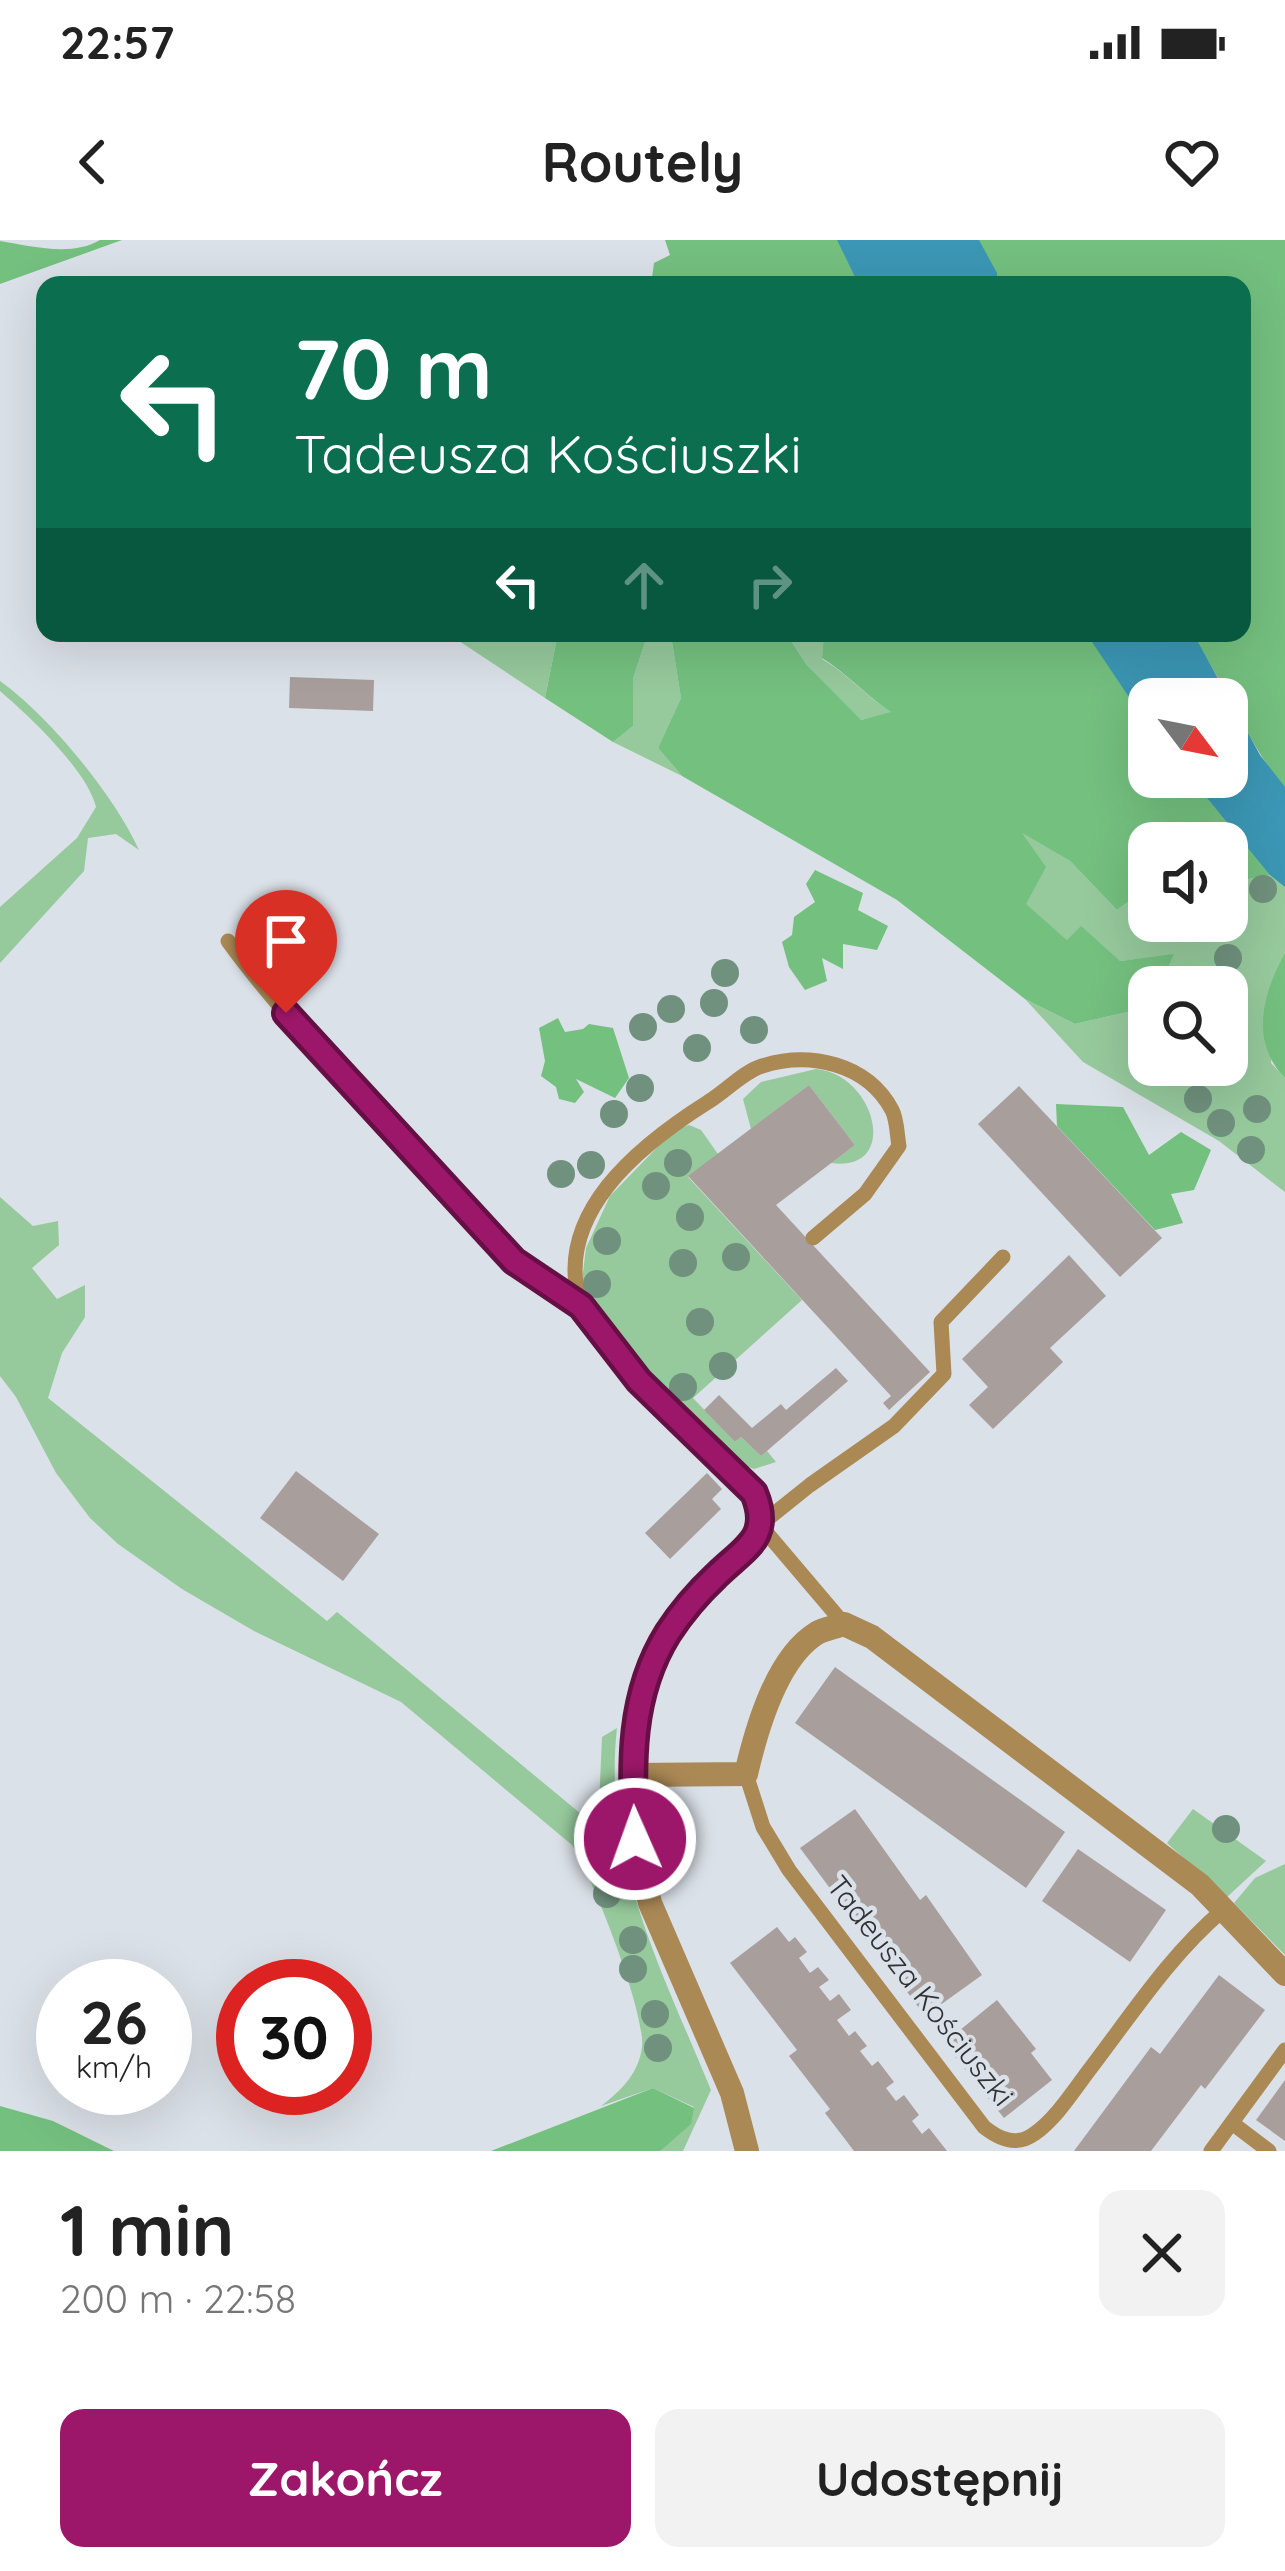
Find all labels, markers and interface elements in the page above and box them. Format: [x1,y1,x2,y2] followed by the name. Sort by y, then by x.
[60,14,174,70] text: 22:57
[542,128,743,196] text: Routely
[60,129,126,195] icon: back
[1159,129,1225,195] icon: heart
[294,315,493,420] text: 70 m
[96,324,252,480] icon: left
[294,419,802,487] text: Tadeusza Kościuszki
[485,552,551,618] icon: left
[611,552,677,618] icon: ahead
[737,552,803,618] icon: right
[1128,678,1248,798] north arrow
[1128,678,1248,1086] map controls
[1128,822,1248,942] button: sound
[235,890,337,1013] pin
[253,908,319,974] icon: arrive
[1128,966,1248,1086] button: search
[572,1776,698,1902] position arrow
[819,1868,1023,2113] street label: Tadeusza Kościuszki
[216,1959,372,2115] speed limit sign: 30
[80,1984,148,2059] text: 26
[76,2048,152,2086] text: km/h
[60,2184,234,2274] text: 1 min
[1099,2190,1225,2316] button: close
[60,2274,296,2323] text: 200 m · 22:58
[60,2409,631,2547] button: Zakończ
[655,2409,1225,2547] button: Udostępnij

